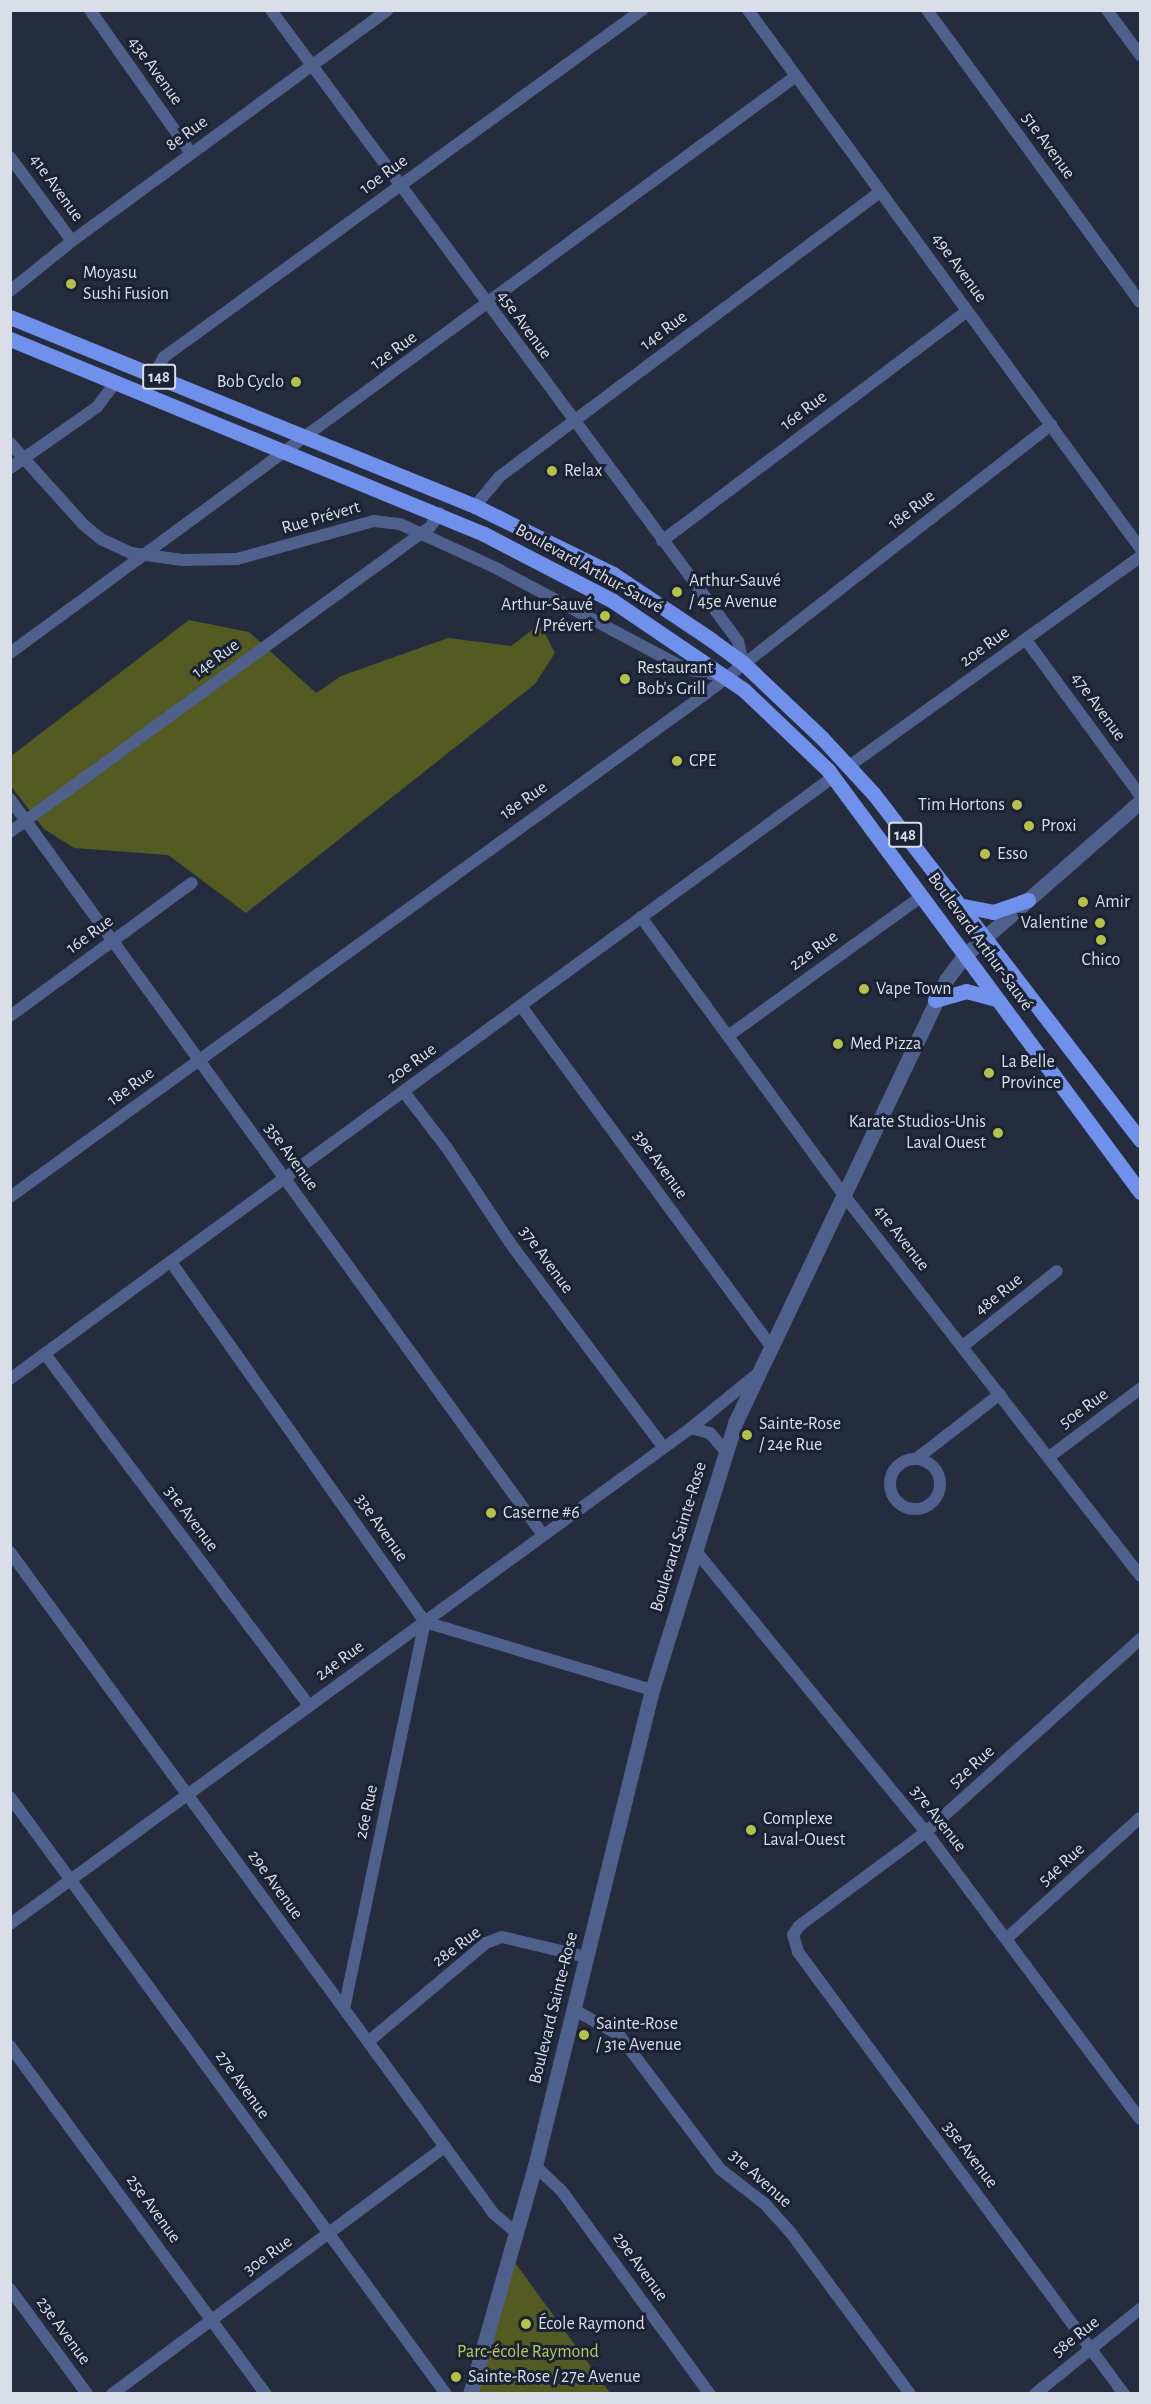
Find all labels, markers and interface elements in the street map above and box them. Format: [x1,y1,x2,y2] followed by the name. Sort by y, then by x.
[123,32,187,110] street label: 43e Avenue
[1016,108,1080,184] street label: 51e Avenue
[162,111,212,157] street label: 8e Rue
[24,150,88,226] street label: 41e Avenue
[356,150,412,200] street label: 10e Rue
[926,229,992,307] street label: 49e Avenue
[83,263,169,306] place label: Moyasu Sushi Fusion
[64,277,78,291] marker: Moyasu Sushi Fusion
[492,286,556,364] street label: 45e Avenue
[636,306,692,356] street label: 14e Rue
[366,327,422,375] street label: 12e Rue
[141,364,177,390] road number: 148
[217,371,284,393] place label: Bob Cyclo
[289,375,303,389] marker: Bob Cyclo
[776,386,832,436] street label: 16e Rue
[564,460,602,482] place label: Relax
[545,464,559,478] marker: Relax
[884,485,940,535] street label: 18e Rue
[279,497,363,539] street label: Rue Prévert
[511,519,667,619] street label: Boulevard Arthur-Sauvé
[689,571,781,614] place label: Arthur-Sauvé / 45e Avenue
[670,585,684,599] marker: Arthur-Sauvé / 45e Avenue
[501,595,593,638] place label: Arthur-Sauvé / Prévert
[598,609,612,623] marker: Arthur-Sauvé / Prévert
[956,622,1014,672] street label: 20e Rue
[188,635,244,683] street label: 14e Rue
[637,658,713,700] place label: Restaurant Bob's Grill
[1066,668,1130,746] street label: 47e Avenue
[618,672,632,686] marker: Restaurant Bob's Grill
[689,750,716,772] place label: CPE
[670,754,684,768] marker: CPE
[496,777,552,825] street label: 18e Rue
[918,794,1005,816] place label: Tim Hortons
[1010,798,1024,812] marker: Tim Hortons
[1041,815,1077,837] place label: Proxi
[1022,819,1036,833] marker: Proxi
[887,822,923,848] road number: 148
[997,843,1028,865] place label: Esso
[978,847,992,861] marker: Esso
[923,869,1037,1015] street label: Boulevard Arthur-Sauvé
[1095,891,1130,913] place label: Amir
[1076,895,1090,909] marker: Amir
[62,911,118,959] street label: 16e Rue
[1021,912,1088,934] place label: Valentine
[1093,916,1107,930] marker: Valentine
[786,926,842,976] street label: 22e Rue
[1094,933,1108,947] marker: Chico
[1082,949,1120,971] place label: Chico
[876,978,952,1000] place label: Vape Town
[857,982,871,996] marker: Vape Town
[850,1033,921,1055] place label: Med Pizza
[831,1037,845,1051] marker: Med Pizza
[383,1039,441,1089] street label: 20e Rue
[1001,1052,1061,1094] place label: La Belle Province
[103,1063,159,1111] street label: 18e Rue
[982,1066,996,1080] marker: La Belle Province
[849,1112,986,1154] place label: Karate Studios-Unis Laval Ouest
[259,1119,323,1195] street label: 35e Avenue
[628,1126,692,1204] street label: 39e Avenue
[991,1126,1005,1140] marker: Karate Studios-Unis Laval Ouest
[868,1200,934,1276] street label: 41e Avenue
[514,1222,578,1298] street label: 37e Avenue
[971,1269,1027,1321] street label: 48e Rue
[1055,1384,1113,1434] street label: 50e Rue
[759,1414,841,1456] place label: Sainte-Rose / 24e Rue
[740,1428,754,1442] marker: Sainte-Rose / 24e Rue
[646,1459,712,1615] street label: Boulevard Sainte-Rose
[159,1482,223,1556] street label: 31e Avenue
[350,1490,412,1566] street label: 33e Avenue
[503,1502,580,1524] place label: Caserne #6
[484,1506,498,1520] marker: Caserne #6
[311,1636,369,1686] street label: 24e Rue
[945,1741,999,1793] street label: 52e Rue
[905,1781,971,1857] street label: 37e Avenue
[351,1783,383,1841] street label: 26e Rue
[763,1809,845,1852] place label: Complexe Laval-Ouest
[744,1823,758,1837] marker: Complexe Laval-Ouest
[1035,1839,1089,1891] street label: 54e Rue
[243,1846,307,1924] street label: 29e Avenue
[429,1922,485,1972] street label: 28e Rue
[525,1930,583,2086] street label: Boulevard Sainte-Rose
[596,2014,681,2056] place label: Sainte-Rose / 31e Avenue
[577,2028,591,2042] marker: Sainte-Rose / 31e Avenue
[210,2047,274,2123] street label: 27e Avenue
[938,2117,1002,2193] street label: 35e Avenue
[724,2145,796,2213] street label: 31e Avenue
[121,2171,185,2247] street label: 25e Avenue
[608,2228,672,2306] street label: 29e Avenue
[239,2231,297,2281] street label: 30e Rue
[31,2293,95,2369] street label: 23e Avenue
[1048,2312,1104,2362] street label: 58e Rue
[538,2313,645,2335] place label: École Raymond
[519,2317,533,2331] marker: École Raymond
[457,2341,599,2363] park label: Parc-école Raymond
[468,2366,641,2388] place label: Sainte-Rose / 27e Avenue
[449,2370,463,2384] marker: Sainte-Rose / 27e Avenue

